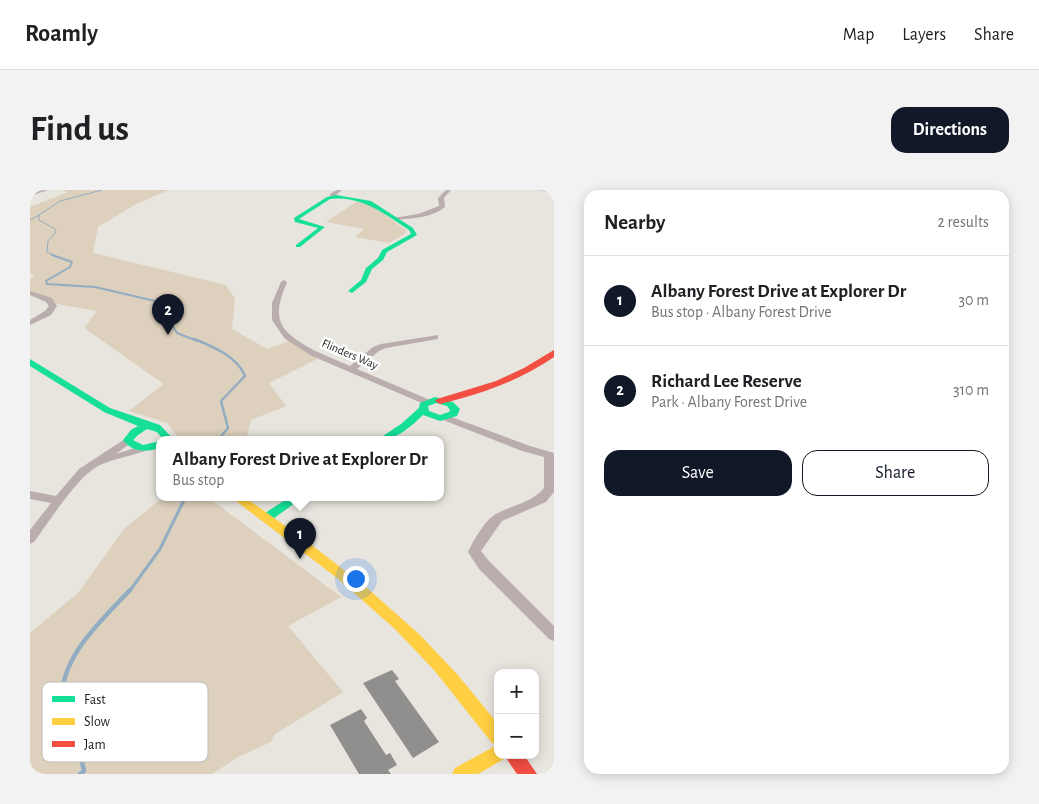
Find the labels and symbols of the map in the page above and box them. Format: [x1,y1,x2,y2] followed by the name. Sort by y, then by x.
[152,294,184,335] pin: 2
[320,337,380,372] street label: Flinders Way
[284,518,316,559] pin: 1
[343,566,369,592] your location
[42,682,208,762] legend
[84,693,106,707] text: Fast
[84,715,111,729] text: Slow
[84,738,106,752] text: Jam

